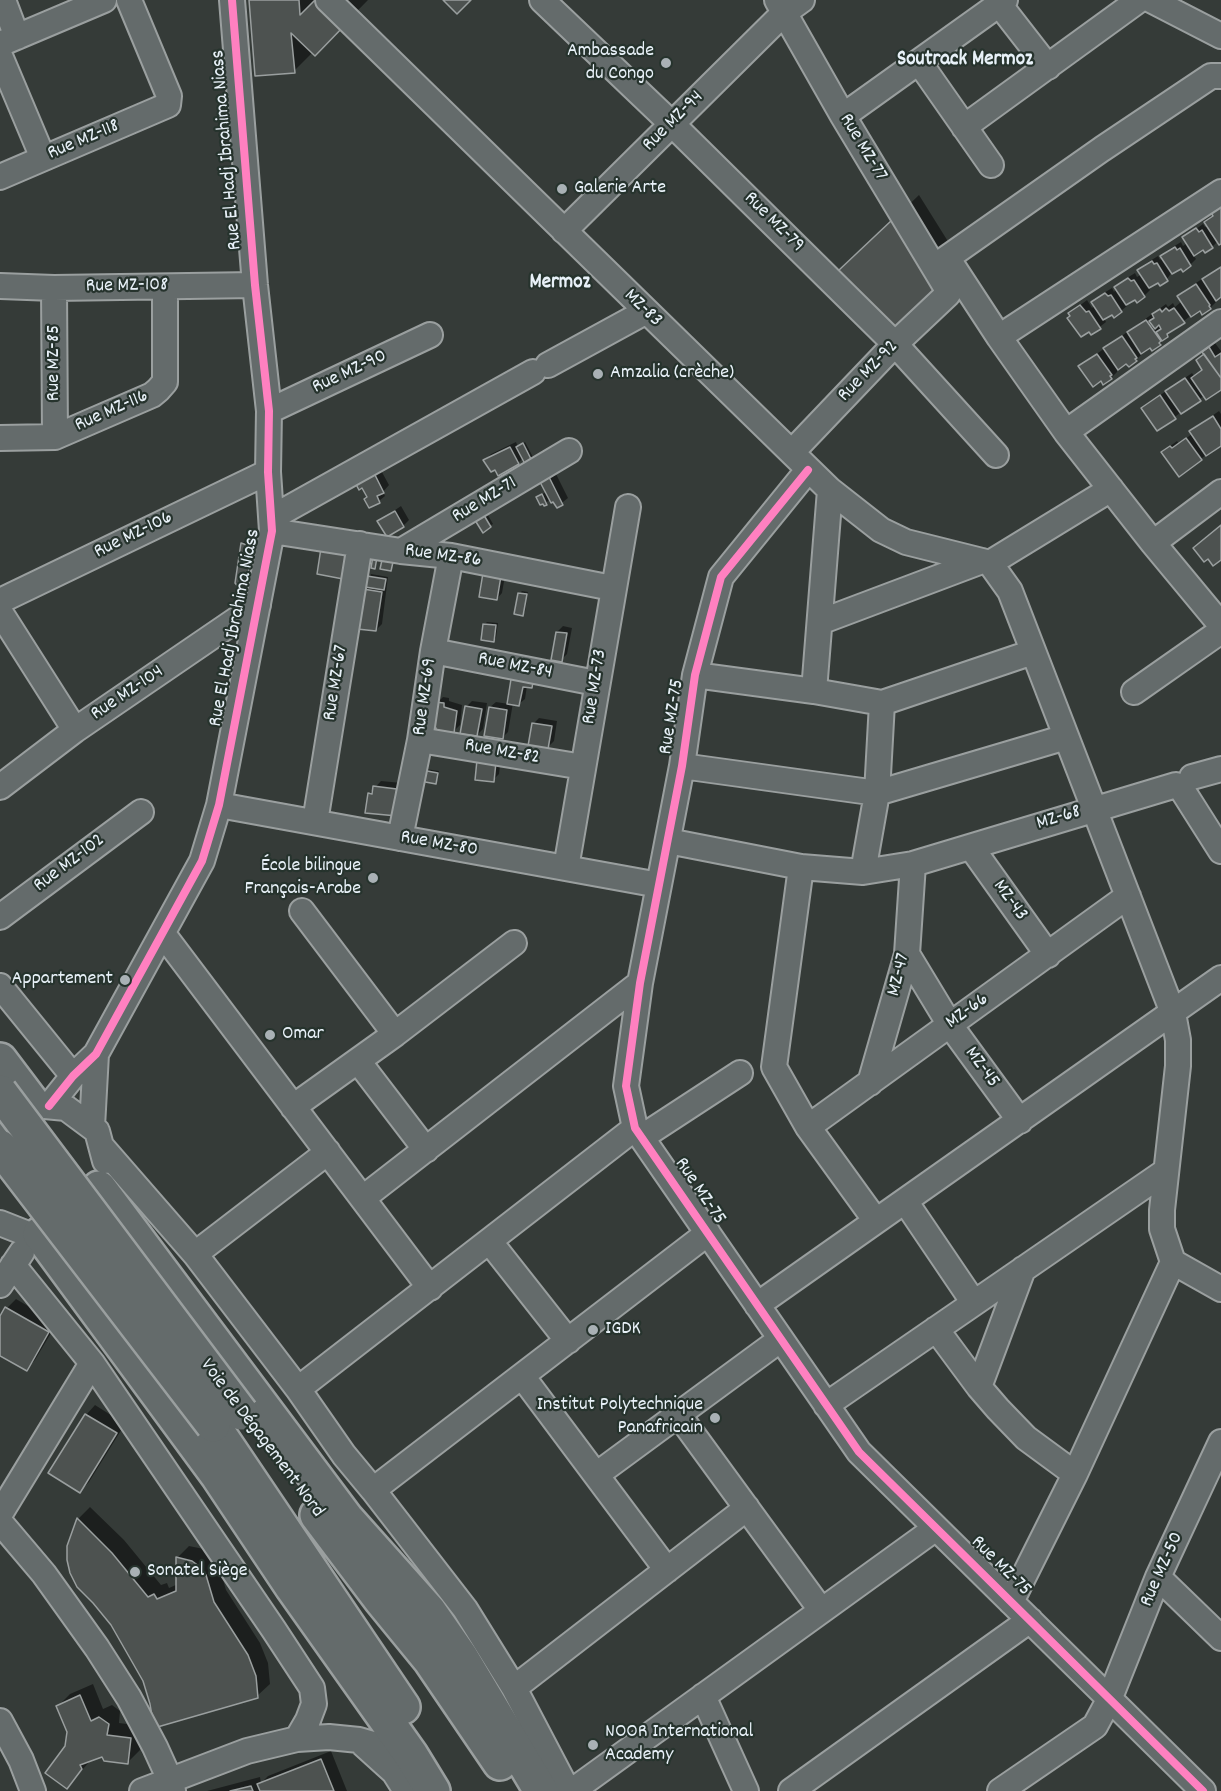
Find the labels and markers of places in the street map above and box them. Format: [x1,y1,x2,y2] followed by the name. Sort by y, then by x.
[567,40,654,87] place label: Ambassade du Congo
[659,56,673,70] marker: Ambassade du Congo
[574,177,666,201] place label: Galerie Arte
[555,182,569,196] marker: Galerie Arte
[610,362,734,386] place label: Amzalia (crèche)
[591,367,605,381] marker: Amzalia (crèche)
[245,855,361,902] place label: École bilingue Français-Arabe
[366,871,380,885] marker: École bilingue Français-Arabe
[12,968,113,992] place label: Appartement
[118,973,132,987] marker: Appartement
[282,1023,324,1047] place label: Omar
[263,1028,277,1042] marker: Omar
[605,1318,641,1342] place label: IGDK
[586,1323,600,1337] marker: IGDK
[537,1394,703,1441] place label: Institut Polytechnique Panafricain
[708,1411,722,1425] marker: Institut Polytechnique Panafricain
[147,1560,248,1584] place label: Sonatel Siège
[128,1565,142,1579] marker: Sonatel Siège
[605,1721,753,1768] place label: NOOR International Academy
[586,1738,600,1752] marker: NOOR International Academy

